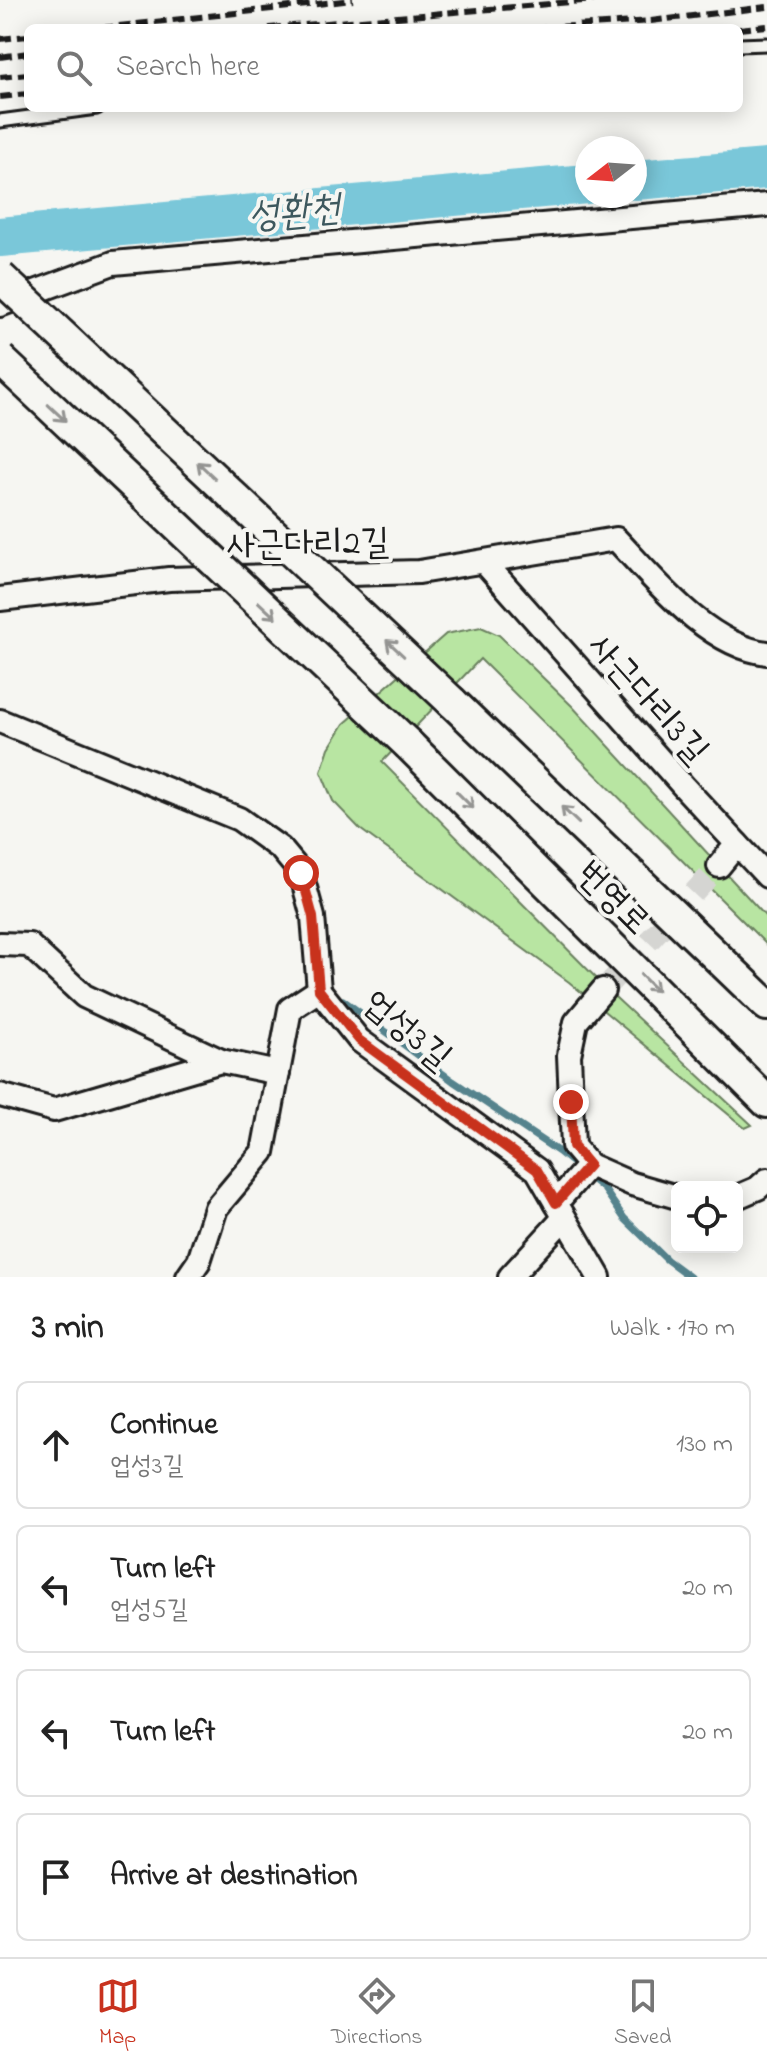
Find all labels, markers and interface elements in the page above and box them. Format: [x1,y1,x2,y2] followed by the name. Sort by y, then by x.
[24,24,743,112] search box
[52,46,96,90] icon: search
[116,46,260,90] text: Search here
[575,136,647,208] north arrow
[246,182,346,246] water label: 성환천
[47,403,67,422] one-way arrow
[196,461,216,480] one-way arrow
[226,518,390,573] street label: 사근다리2길
[256,601,276,619] one-way arrow
[574,623,720,777] street label: 사근다리3길
[385,639,405,658] one-way arrow
[455,790,475,809] one-way arrow
[561,806,580,825] one-way arrow
[562,850,661,949] street label: 번영로
[283,855,319,891] route start
[638,973,658,993] one-way arrow
[350,978,462,1084] street label: 업성3길
[553,1084,589,1120] route end
[671,1181,743,1253] map controls
[671,1181,743,1253] button: locate
[32,1304,104,1354] text: 3 min
[610,1310,735,1348] text: Walk · 170 m
[110,1404,218,1448] text: Continue
[34,1423,78,1467] icon: ahead
[676,1426,733,1464] text: 130 m
[110,1448,184,1486] text: 업성3길
[110,1548,215,1592] text: Turn left
[34,1567,78,1611] icon: left
[682,1570,733,1608] text: 20 m
[110,1592,188,1630] text: 업성5길
[34,1711,78,1755] icon: left
[110,1711,215,1755] text: Turn left
[682,1714,733,1752] text: 20 m
[34,1855,78,1899] icon: arrive
[110,1855,358,1899] text: Arrive at destination
[96,1974,140,2054] tab: Map
[331,1974,423,2054] tab: Directions
[614,1974,671,2054] tab: Saved

